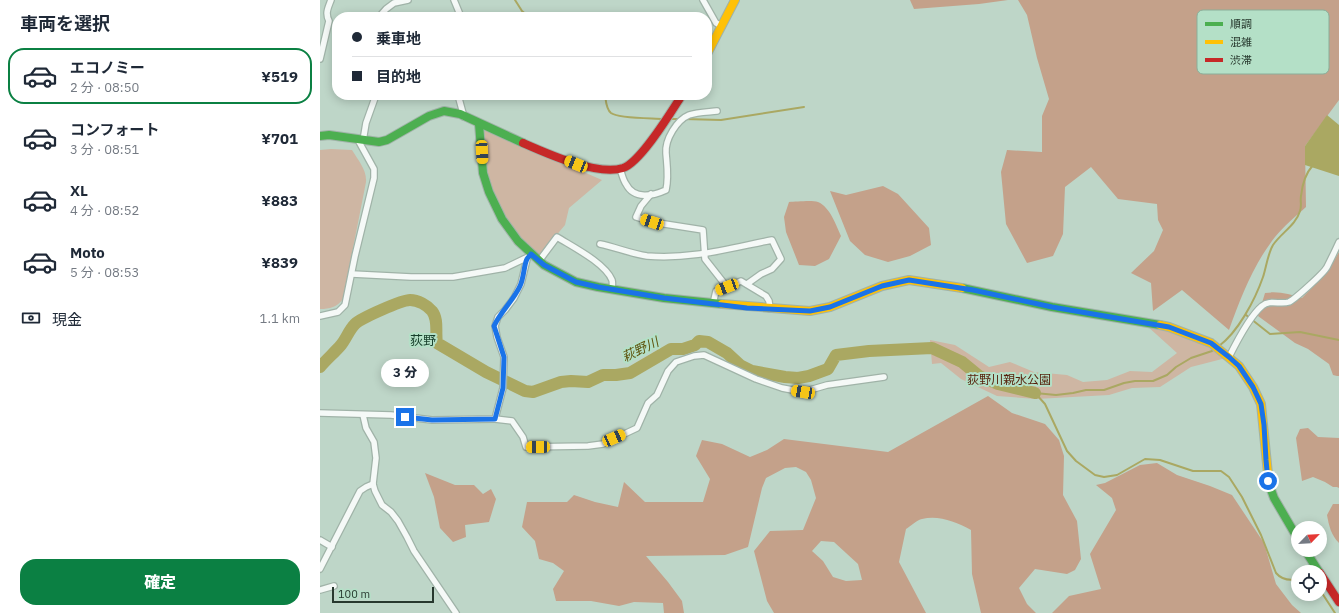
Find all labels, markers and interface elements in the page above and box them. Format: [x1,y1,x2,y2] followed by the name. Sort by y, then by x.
[1197,10,1329,74] legend
[20,12,110,35] text: 車両を選択
[1230,17,1252,31] text: 順調
[376,29,421,48] text: 乗車地
[1230,35,1252,49] text: 混雑
[1230,53,1252,67] text: 渋滞
[22,58,58,94] icon: car
[70,58,145,77] text: エコノミー
[261,67,298,86] text: ¥519
[376,67,421,86] text: 目的地
[70,79,139,96] text: 2 分 · 08:50
[22,120,58,156] icon: car
[70,120,160,139] text: コンフォート
[261,129,298,148] text: ¥701
[475,140,489,164] car
[70,141,139,158] text: 3 分 · 08:51
[563,154,589,174] car
[70,181,88,200] text: XL
[22,182,58,218] icon: car
[261,191,298,210] text: ¥883
[70,202,139,219] text: 4 分 · 08:52
[639,213,665,231] car
[70,243,105,262] text: Moto
[22,244,58,280] icon: car
[261,253,298,272] text: ¥839
[70,264,139,281] text: 5 分 · 08:53
[714,277,740,297] car
[20,307,42,329] icon: cash
[52,310,82,329] text: 現金
[260,310,300,327] text: 1.1 km
[410,332,436,349] district label: 荻野
[619,332,663,366] water label: 萩野川
[381,359,429,387] callout: 3 分
[393,364,417,381] text: 3 分
[967,372,1051,387] park label: 荻野川親水公園
[790,384,816,400] car
[396,408,414,426] route end
[601,428,627,448] car
[526,441,550,453] car
[1259,472,1277,490] route start
[1291,521,1327,557] north arrow
[1291,521,1327,601] map controls
[20,559,300,605] button: 確定
[1291,565,1327,601] button: locate
[332,585,434,604] scale bar
[338,587,370,601] text: 100 m

